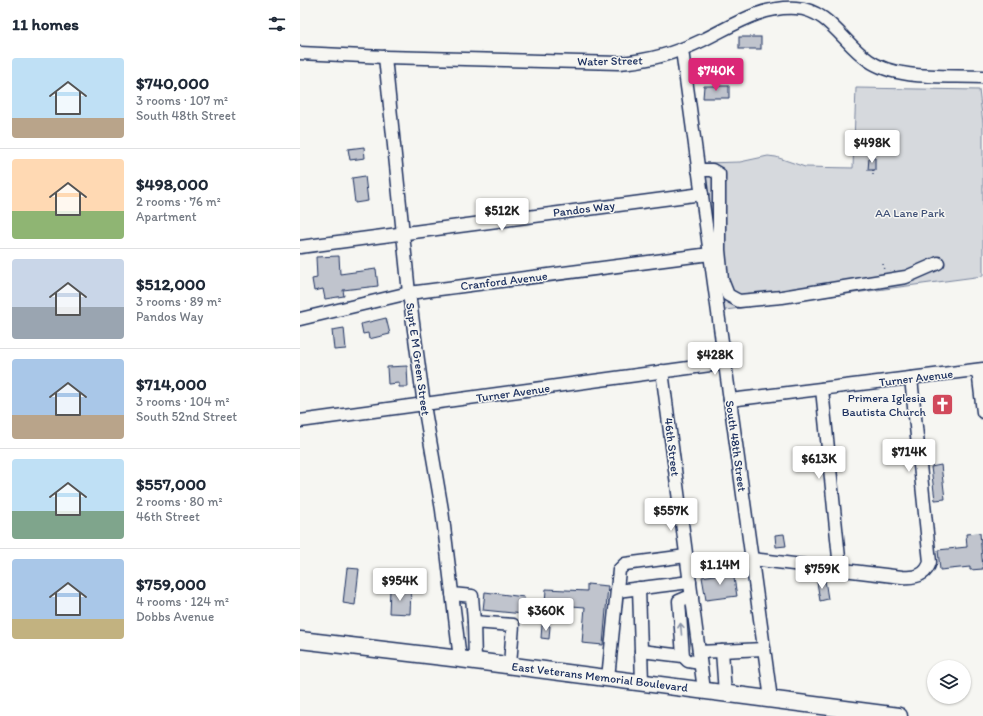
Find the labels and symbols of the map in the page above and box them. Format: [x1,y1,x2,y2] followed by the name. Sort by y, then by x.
[577,53,643,69] street label: Water Street
[688,58,744,92] pin: $740K
[844,130,900,164] pin: $498K
[474,198,530,232] pin: $512K
[552,198,616,220] street label: Pandos Way
[875,206,945,220] park label: AA Lane Park
[460,269,549,293] street label: Cranford Avenue
[403,302,433,417] street label: Supt E M Green Street
[687,342,743,376] pin: $428K
[878,366,954,389] street label: Turner Avenue
[475,381,551,405] street label: Turner Avenue
[842,391,927,419] place label: Primera Iglesia Bautista Church
[929,392,955,418] church icon: Primera Iglesia Bautista Church
[723,399,749,493] street label: South 48th Street
[661,417,683,478] street label: 46th Street
[881,439,937,473] pin: $714K
[791,446,847,480] pin: $613K
[643,498,699,532] pin: $557K
[687,552,753,586] pin: $1.14M
[794,556,850,590] pin: $759K
[372,568,428,602] pin: $954K
[518,598,574,632] pin: $360K
[677,623,685,636] one-way arrow
[511,659,689,695] street label: East Veterans Memorial Boulevard

